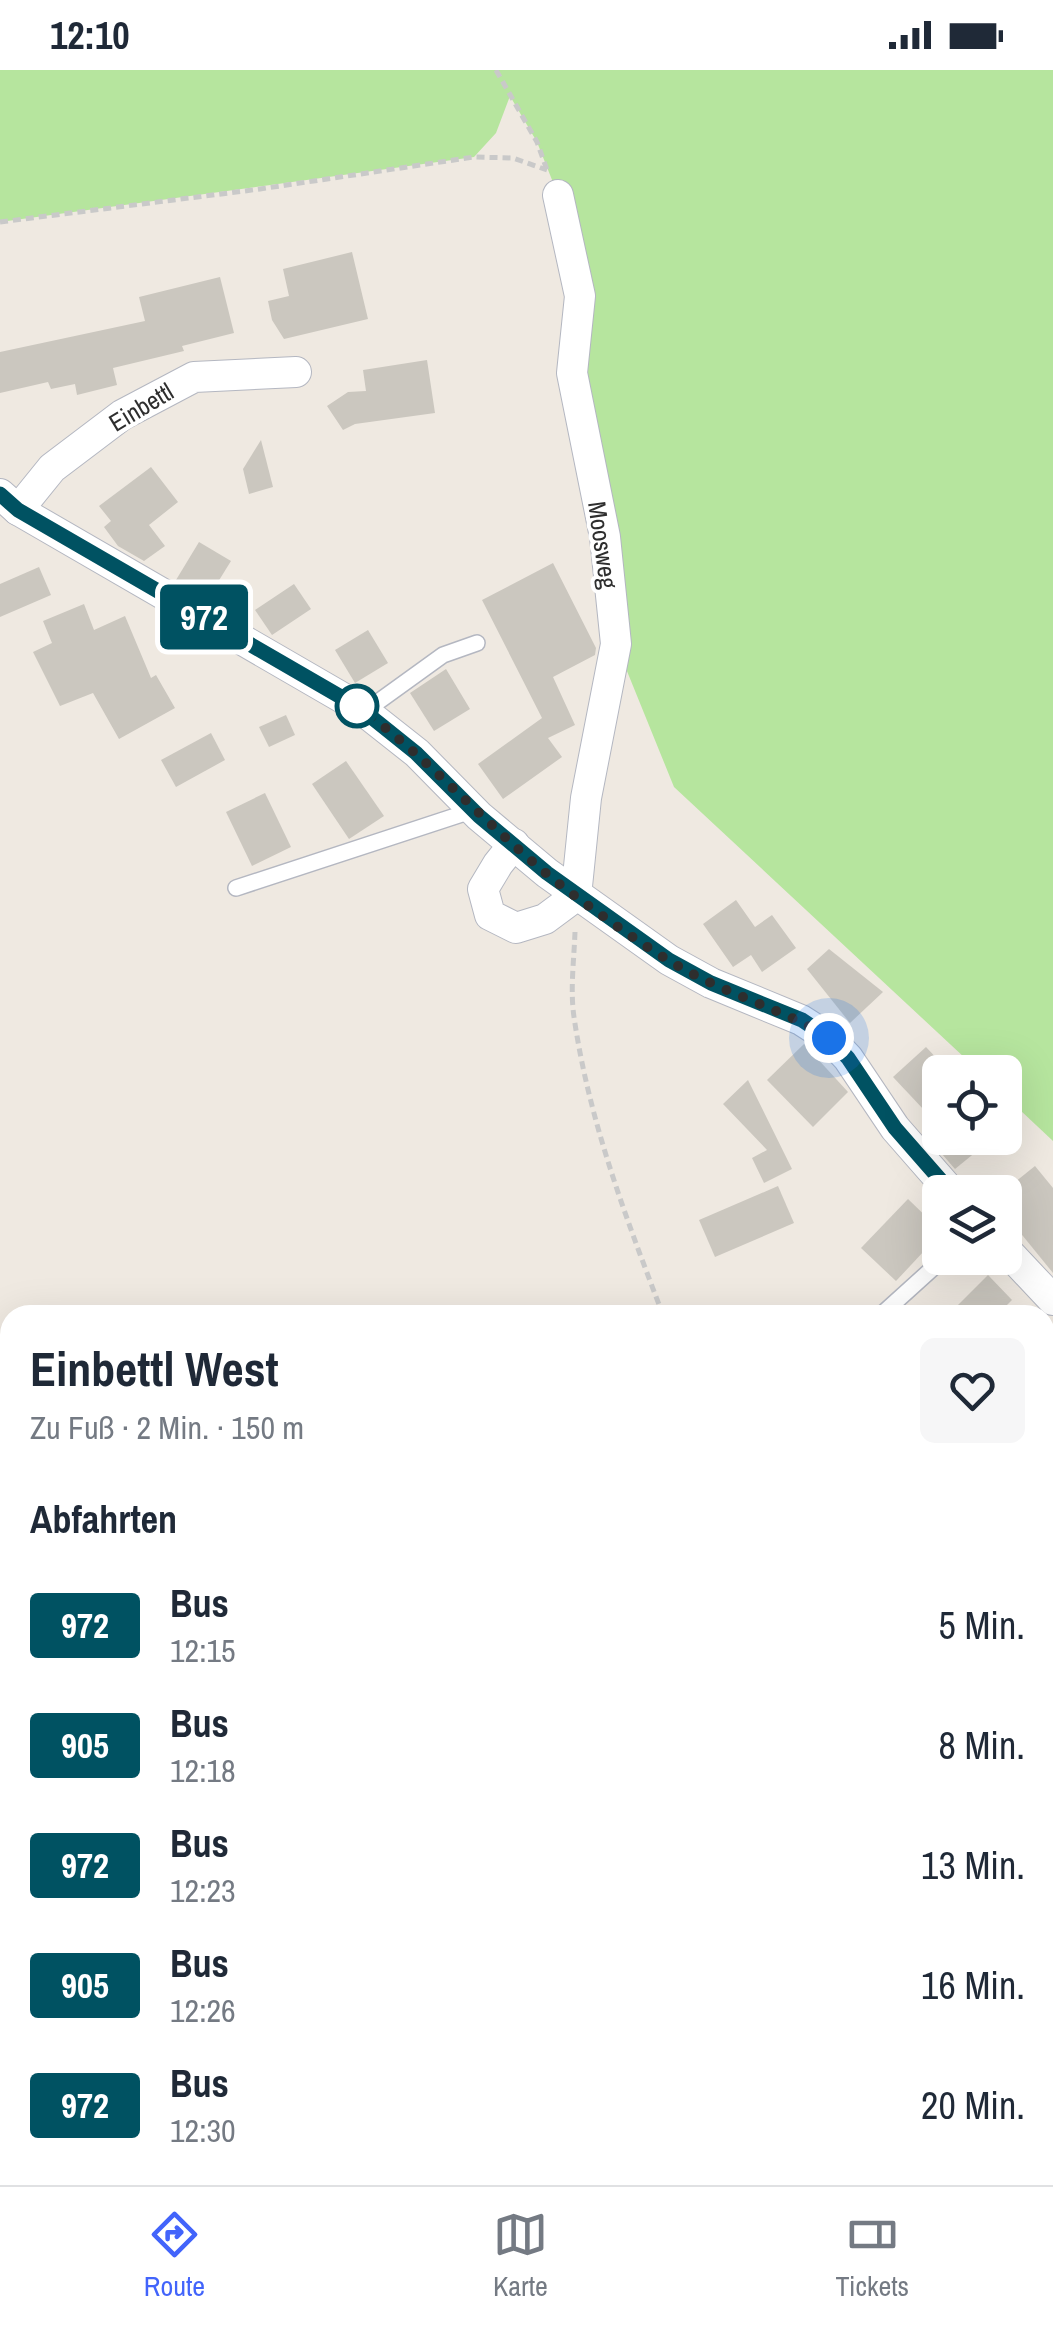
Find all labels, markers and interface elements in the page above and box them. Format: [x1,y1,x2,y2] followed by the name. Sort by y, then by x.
[50,10,130,61] text: 12:10
[102,375,180,439] street label: Einbettl
[580,499,626,591] street label: Moosweg
[146,584,262,650] line badge: 972
[180,594,228,641] text: 972
[336,685,378,727] unlabelled marker
[804,1013,854,1063] your location
[922,1055,1022,1275] map controls
[922,1055,1022,1155] button: locate
[922,1175,1022,1275] button: layers
[30,1336,279,1401] text: Einbettl West
[920,1338,1025,1443] button: heart
[30,1406,304,1449] text: Zu Fuß · 2 Min. · 150 m
[30,1494,177,1545] text: Abfahrten
[170,1578,229,1629] text: Bus
[938,1600,1025,1651] text: 5 Min.
[61,1602,109,1649] text: 972
[170,1629,236,1672] text: 12:15
[170,1698,229,1749] text: Bus
[938,1720,1025,1771] text: 8 Min.
[61,1722,109,1769] text: 905
[170,1749,236,1792] text: 12:18
[170,1818,229,1869] text: Bus
[921,1840,1025,1891] text: 13 Min.
[61,1842,109,1889] text: 972
[170,1869,236,1912] text: 12:23
[170,1938,229,1989] text: Bus
[921,1960,1025,2011] text: 16 Min.
[61,1962,109,2009] text: 905
[170,1989,236,2032] text: 12:26
[170,2058,229,2109] text: Bus
[921,2080,1025,2131] text: 20 Min.
[61,2082,109,2129] text: 972
[170,2109,236,2152] text: 12:30
[144,2207,205,2305] tab: Route
[493,2207,548,2305] tab: Karte
[836,2207,909,2305] tab: Tickets

